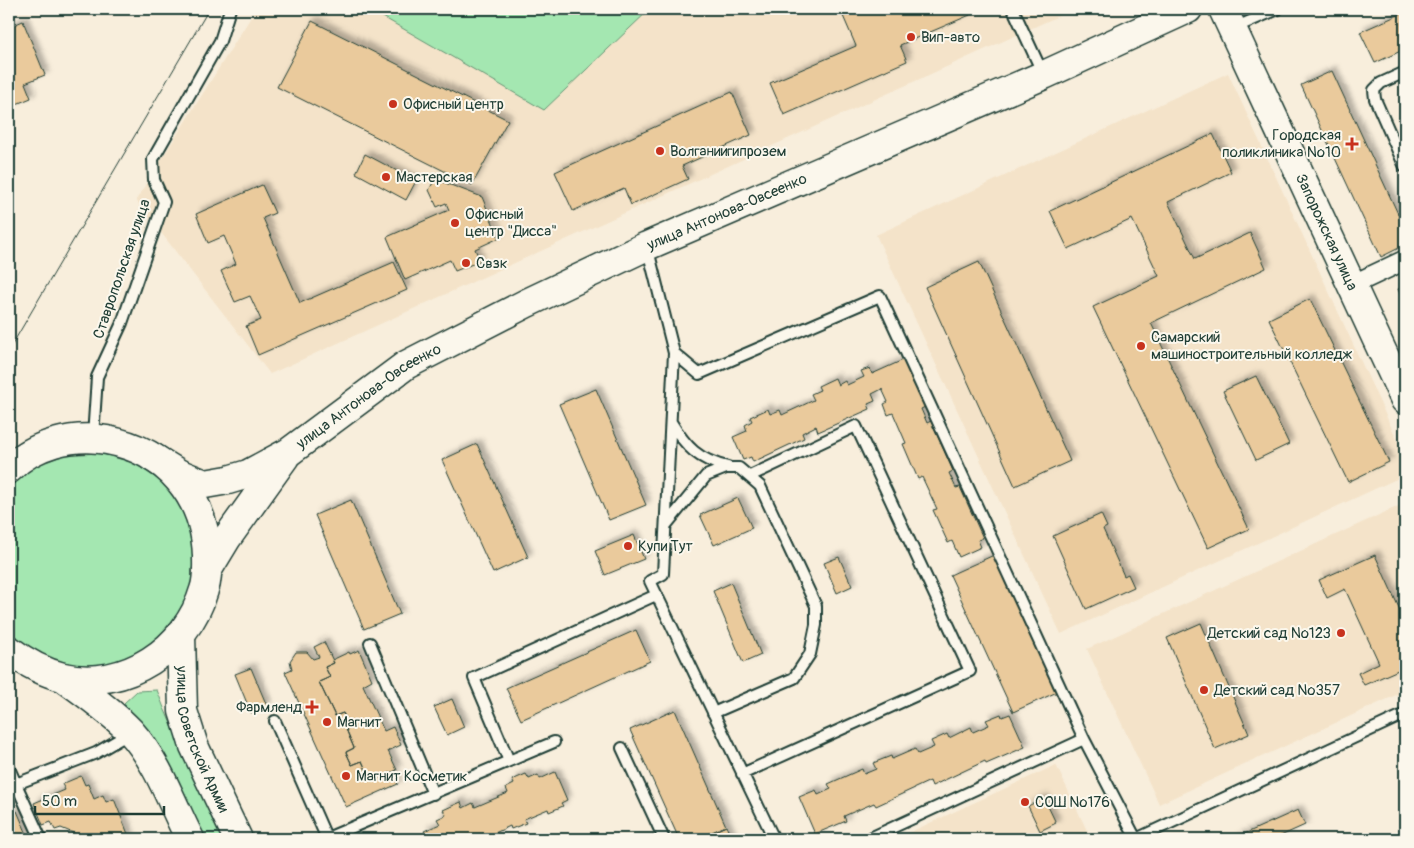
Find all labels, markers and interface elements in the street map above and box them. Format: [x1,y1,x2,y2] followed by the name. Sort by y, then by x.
[921,28,980,47] place label: Вип-авто
[905,31,917,43] marker: Вип-авто
[403,95,504,114] place label: Офисный центр
[387,98,399,110] marker: Офисный центр
[1222,126,1341,162] place label: Городская поликлиника №10
[1345,137,1359,151] marker: Городская поликлиника №10
[670,142,787,161] place label: Волганиигипрозем
[654,145,666,157] marker: Волганиигипрозем
[396,168,472,187] place label: Мастерская
[643,169,810,255] street label: улица Антонова-Овсеенко
[380,171,392,183] marker: Мастерская
[1292,171,1362,293] street label: Запорожская улица
[89,197,155,341] street label: Ставропольская улица
[465,205,557,241] place label: Офисный центр "Дисса"
[449,217,461,229] marker: Офисный центр "Дисса"
[476,254,508,273] place label: Свзк
[460,257,472,269] marker: Свзк
[1151,328,1353,364] place label: Самарский машиностроительный колледж
[292,339,444,453] street label: улица Антонова-Овсеенко
[1135,340,1147,352] marker: Самарский машиностроительный колледж
[638,537,693,556] place label: Купи Тут
[622,540,634,552] marker: Купи Тут
[1206,624,1331,643] place label: Детский сад №123
[1335,627,1347,639] marker: Детский сад №123
[172,665,234,816] street label: улица Советской Армии
[1213,681,1340,700] place label: Детский сад №357
[1198,684,1210,696] marker: Детский сад №357
[236,698,302,717] place label: Фармленд
[306,701,318,713] marker: Фармленд
[337,713,382,732] place label: Магнит
[321,716,333,728] marker: Магнит
[356,767,468,786] place label: Магнит Косметик
[340,770,352,782] marker: Магнит Косметик
[35,783,164,815] scale bar
[42,792,77,811] text: 50 m
[1035,793,1110,812] place label: СОШ №176
[1019,796,1031,808] marker: СОШ №176

